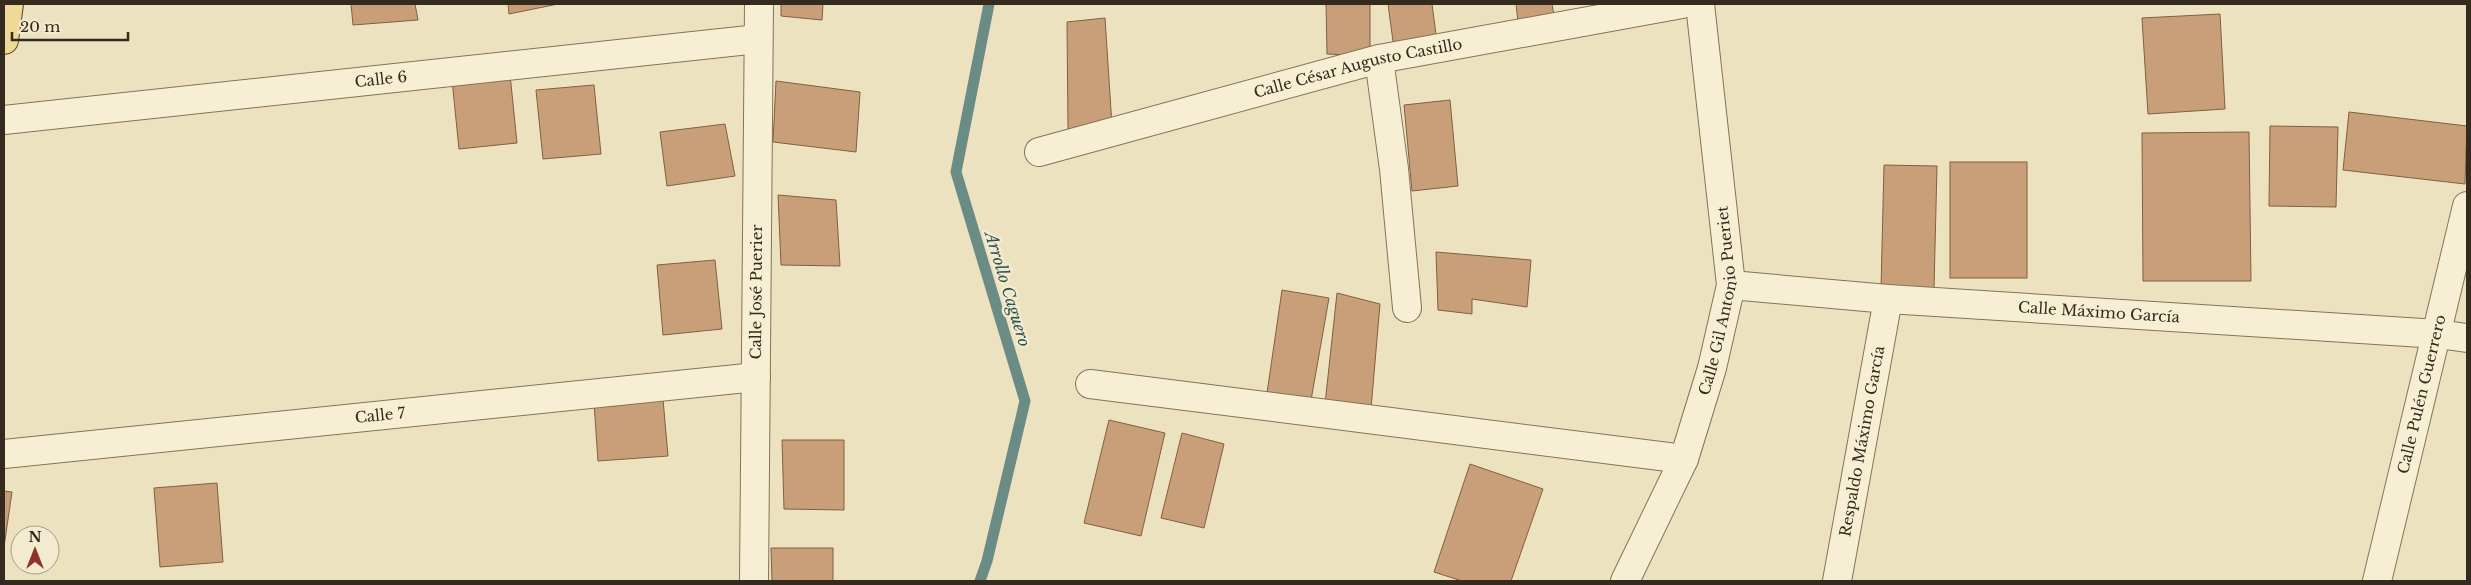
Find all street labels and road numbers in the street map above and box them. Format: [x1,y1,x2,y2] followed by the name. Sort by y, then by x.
[1251,34,1464,102] street label: Calle César Augusto Castillo
[354,67,408,91] street label: Calle 6
[1694,205,1741,397] street label: Calle Gil Antonio Pueriet
[746,224,766,360] street label: Calle José Puerier
[2018,297,2181,327] street label: Calle Máximo García
[2393,313,2450,476] street label: Calle Pulén Guerrero
[1835,343,1888,538] street label: Respaldo Máximo García
[354,403,407,427] street label: Calle 7

